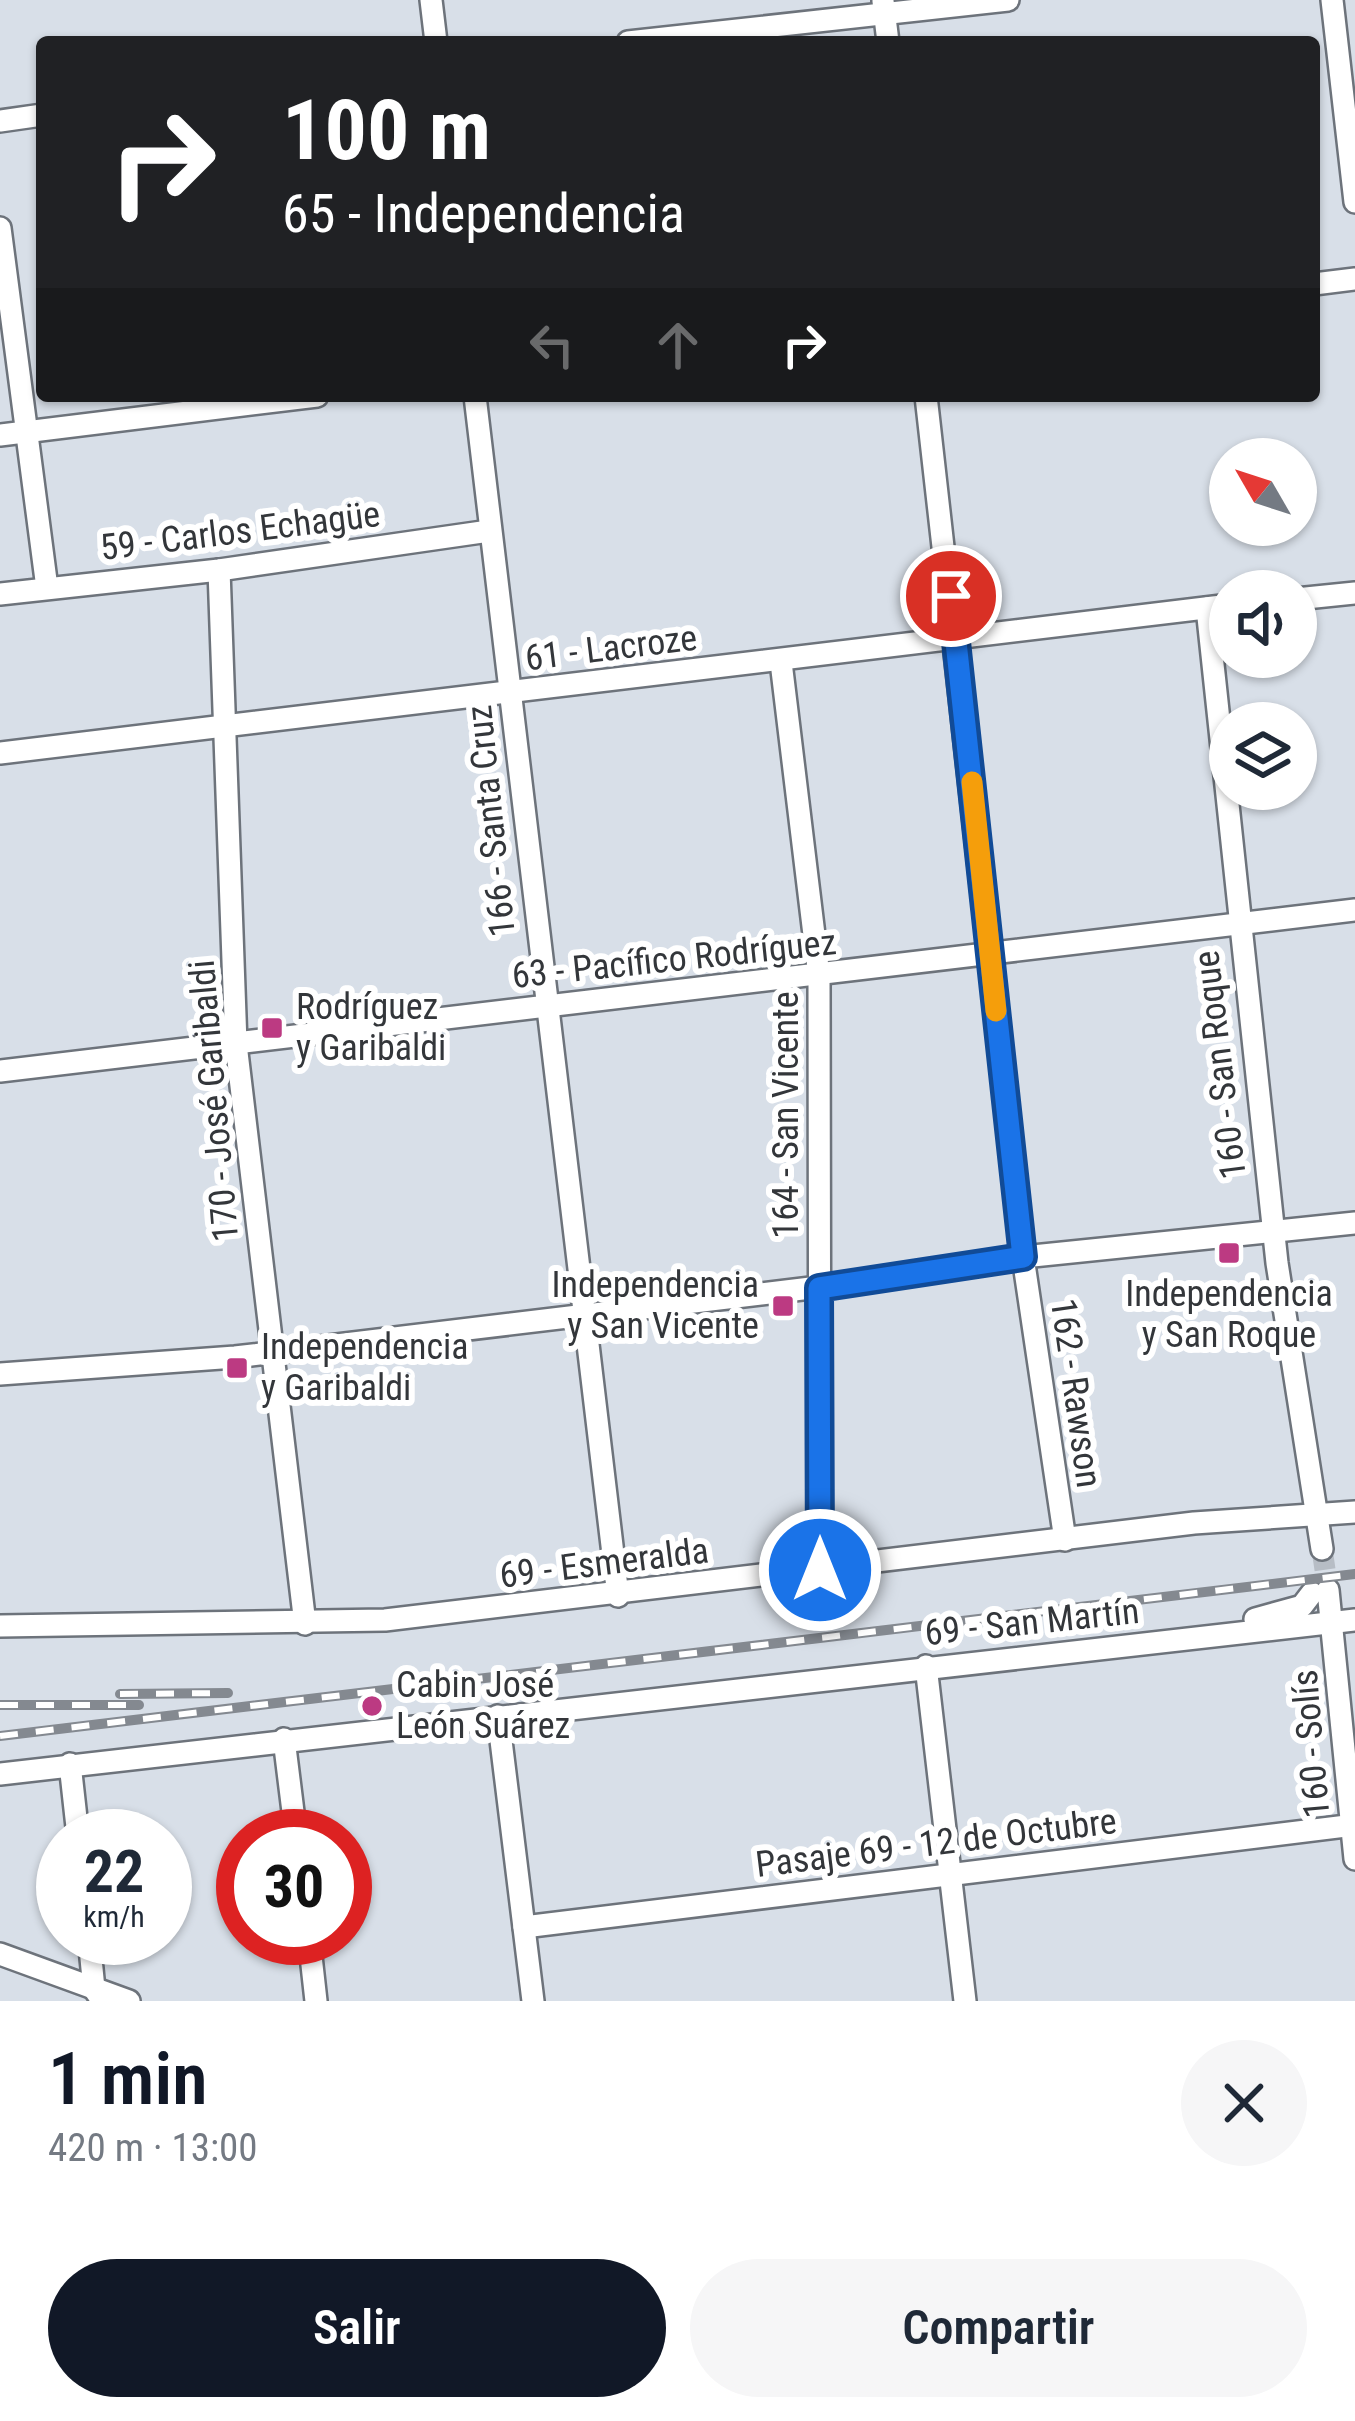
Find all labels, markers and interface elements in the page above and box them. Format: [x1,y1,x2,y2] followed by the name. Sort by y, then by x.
[282,81,491,180] text: 100 m
[84,84,240,240] icon: right
[282,182,685,245] text: 65 - Independencia
[519,312,585,378] icon: left
[645,312,711,378] icon: ahead
[771,312,837,378] icon: right
[1209,438,1317,546] north arrow
[1209,438,1317,810] map controls
[98,493,382,569] street label: 59 - Carlos Echagüe
[900,545,1002,647] pin
[918,563,984,629] icon: arrive
[1209,570,1317,678] button: sound
[523,617,699,679] street label: 61 - Lacroze
[1209,702,1317,810] button: layers
[458,703,524,939] street label: 166 - Santa Cruz
[510,921,838,997] street label: 63 - Pacífico Rodríguez
[1185,948,1255,1182] street label: 160 - San Roque
[181,958,247,1244] street label: 170 - José Garibaldi
[296,986,446,1069] place label: Rodríguez y Garibaldi
[765,991,807,1239] street label: 164 - San Vicente
[259,1015,285,1041] marker: Rodríguez y Garibaldi
[1216,1240,1242,1266] marker: Independencia y San Roque
[551,1264,759,1347] place label: Independencia y San Vicente
[1125,1273,1333,1356] place label: Independencia y San Roque
[770,1293,796,1319] marker: Independencia y San Vicente
[1042,1296,1110,1490] street label: 162 - Rawson
[261,1326,469,1409] place label: Independencia y Garibaldi
[224,1355,250,1381] marker: Independencia y Garibaldi
[757,1507,883,1633] position arrow
[497,1529,711,1597] street label: 69 - Esmeralda
[923,1590,1141,1654] street label: 69 - San Martín
[396,1664,570,1747] place label: Cabin José León Suárez
[1284,1668,1338,1820] street label: 160 - Solís
[359,1693,385,1719] marker: Cabin José León Suárez
[753,1800,1119,1886] street label: Pasaje 69 - 12 de Octubre
[216,1809,372,1965] speed limit sign: 30
[84,1836,144,1907] text: 22
[83,1899,145,1934] text: km/h
[48,2037,207,2122] text: 1 min
[1181,2040,1307,2166] button: close
[48,2125,258,2171] text: 420 m · 13:00
[48,2259,666,2397] button: Salir
[690,2259,1307,2397] button: Compartir

